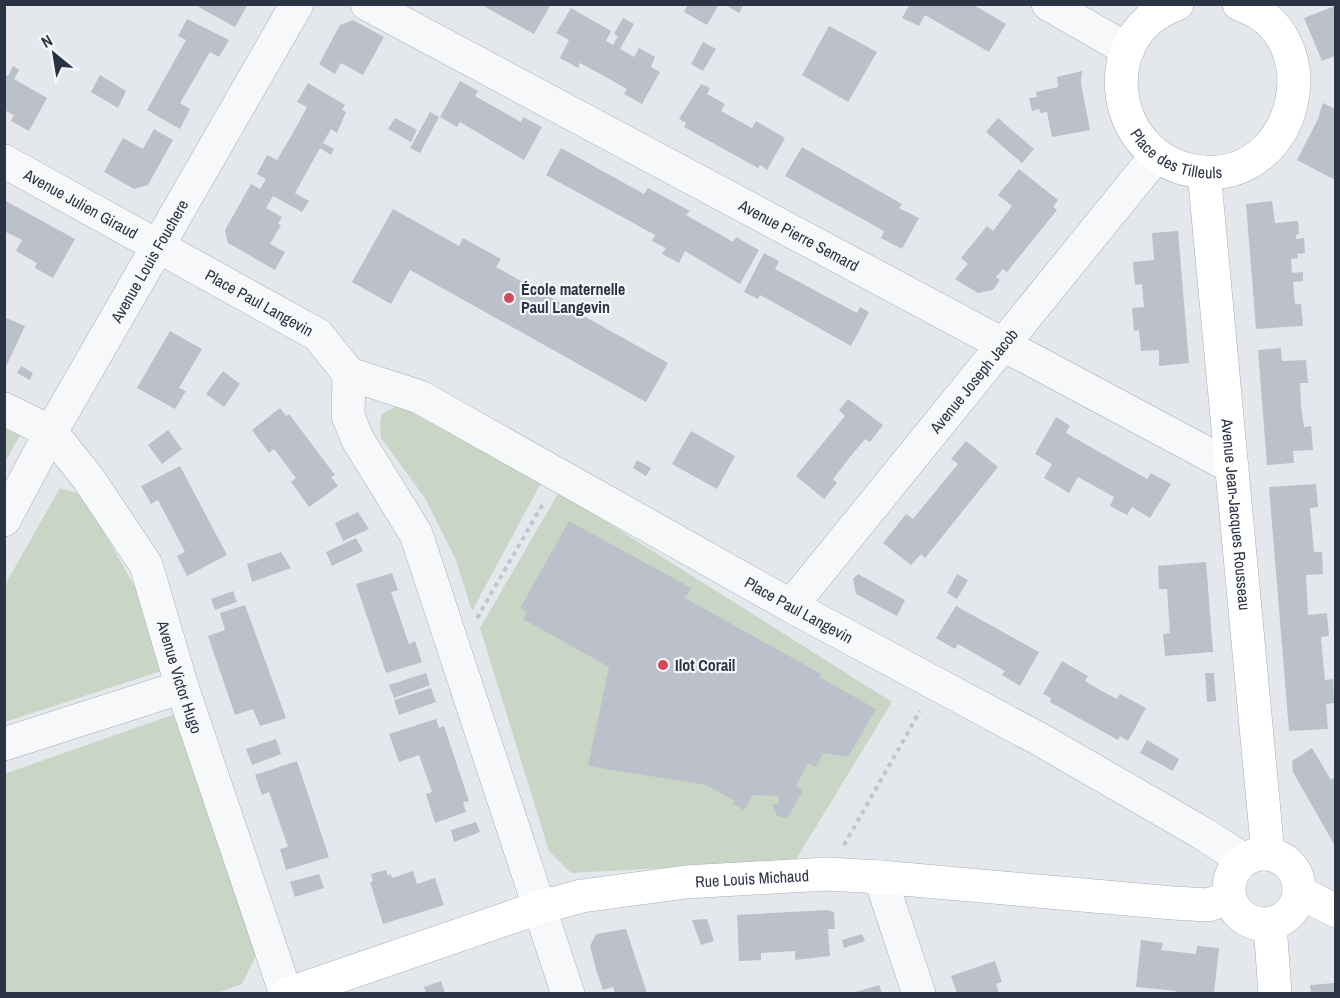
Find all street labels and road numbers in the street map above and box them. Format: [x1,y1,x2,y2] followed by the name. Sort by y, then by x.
[1125,124,1223,183] street label: Place des Tilleuls
[19,163,142,244] street label: Avenue Julien Giraud
[734,194,863,276] street label: Avenue Pierre Semard
[105,195,193,327] street label: Avenue Louis Fouchere
[201,264,317,341] street label: Place Paul Langevin
[924,324,1023,439] street label: Avenue Joseph Jacob
[1216,417,1256,611] street label: Avenue Jean-Jacques Rousseau
[741,571,857,648] street label: Place Paul Langevin
[152,617,208,736] street label: Avenue Victor Hugo
[695,864,809,892] street label: Rue Louis Michaud

